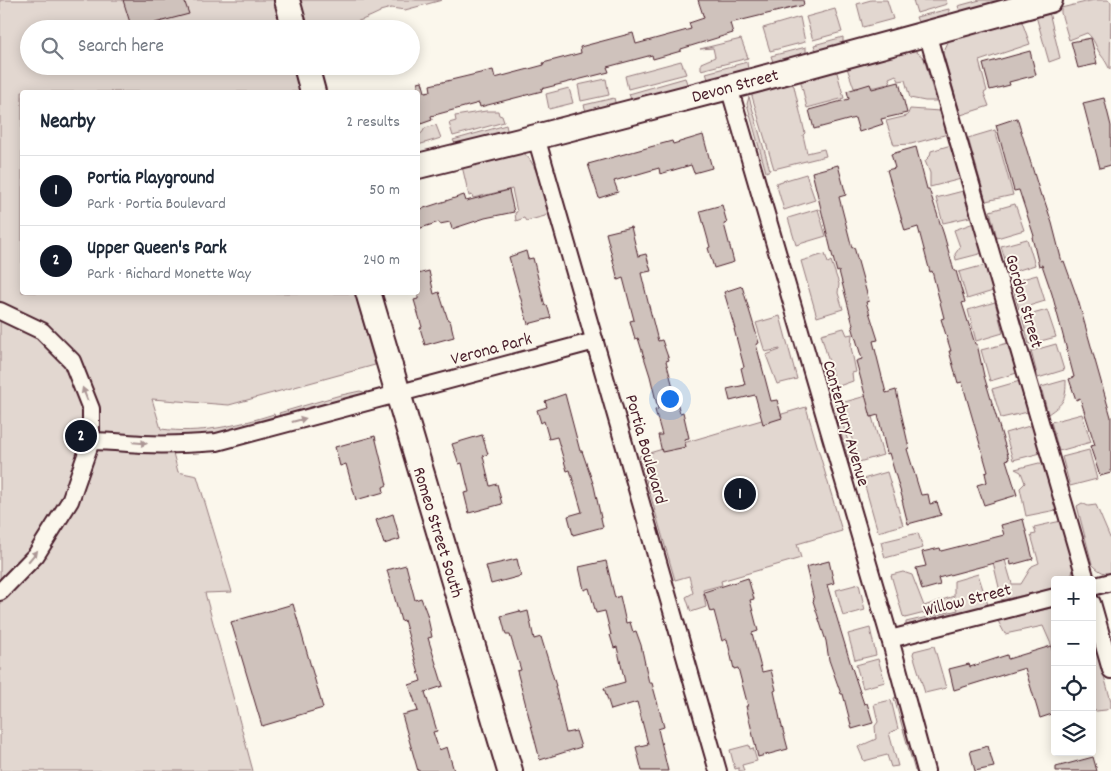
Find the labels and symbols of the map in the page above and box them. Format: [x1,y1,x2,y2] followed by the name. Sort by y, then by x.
[689,64,782,111] street label: Devon Street
[997,252,1048,352] street label: Gordon Street
[448,328,535,373] street label: Verona Park
[815,358,875,490] street label: Canterbury Avenue
[81,386,89,401] one-way arrow
[657,386,683,412] your location
[617,392,672,507] street label: Portia Boulevard
[292,416,307,424] one-way arrow
[65,417,97,455] pin: 2
[132,440,148,448] one-way arrow
[405,464,468,601] street label: Romeo Street South
[724,475,756,513] pin: 1
[28,550,39,563] one-way arrow
[921,578,1014,624] street label: Willow Street

